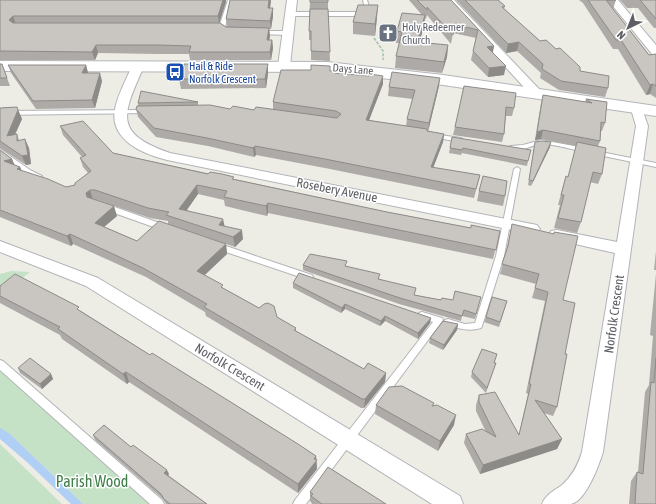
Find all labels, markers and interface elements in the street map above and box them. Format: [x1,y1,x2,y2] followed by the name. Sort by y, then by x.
[608,8,648,48] north arrow
[402,21,465,46] place label: Holy Redeemer Church
[377,22,399,44] church icon: Holy Redeemer Church
[615,29,628,42] text: N
[189,60,256,85] place label: Hail & Ride Norfolk Crescent
[164,61,186,83] bus stop icon: Hail & Ride Norfolk Crescent
[332,61,374,77] street label: Days Lane
[295,175,379,205] street label: Rosebery Avenue
[601,274,627,354] street label: Norfolk Crescent
[192,340,268,394] street label: Norfolk Crescent
[56,472,128,490] park label: Parish Wood

